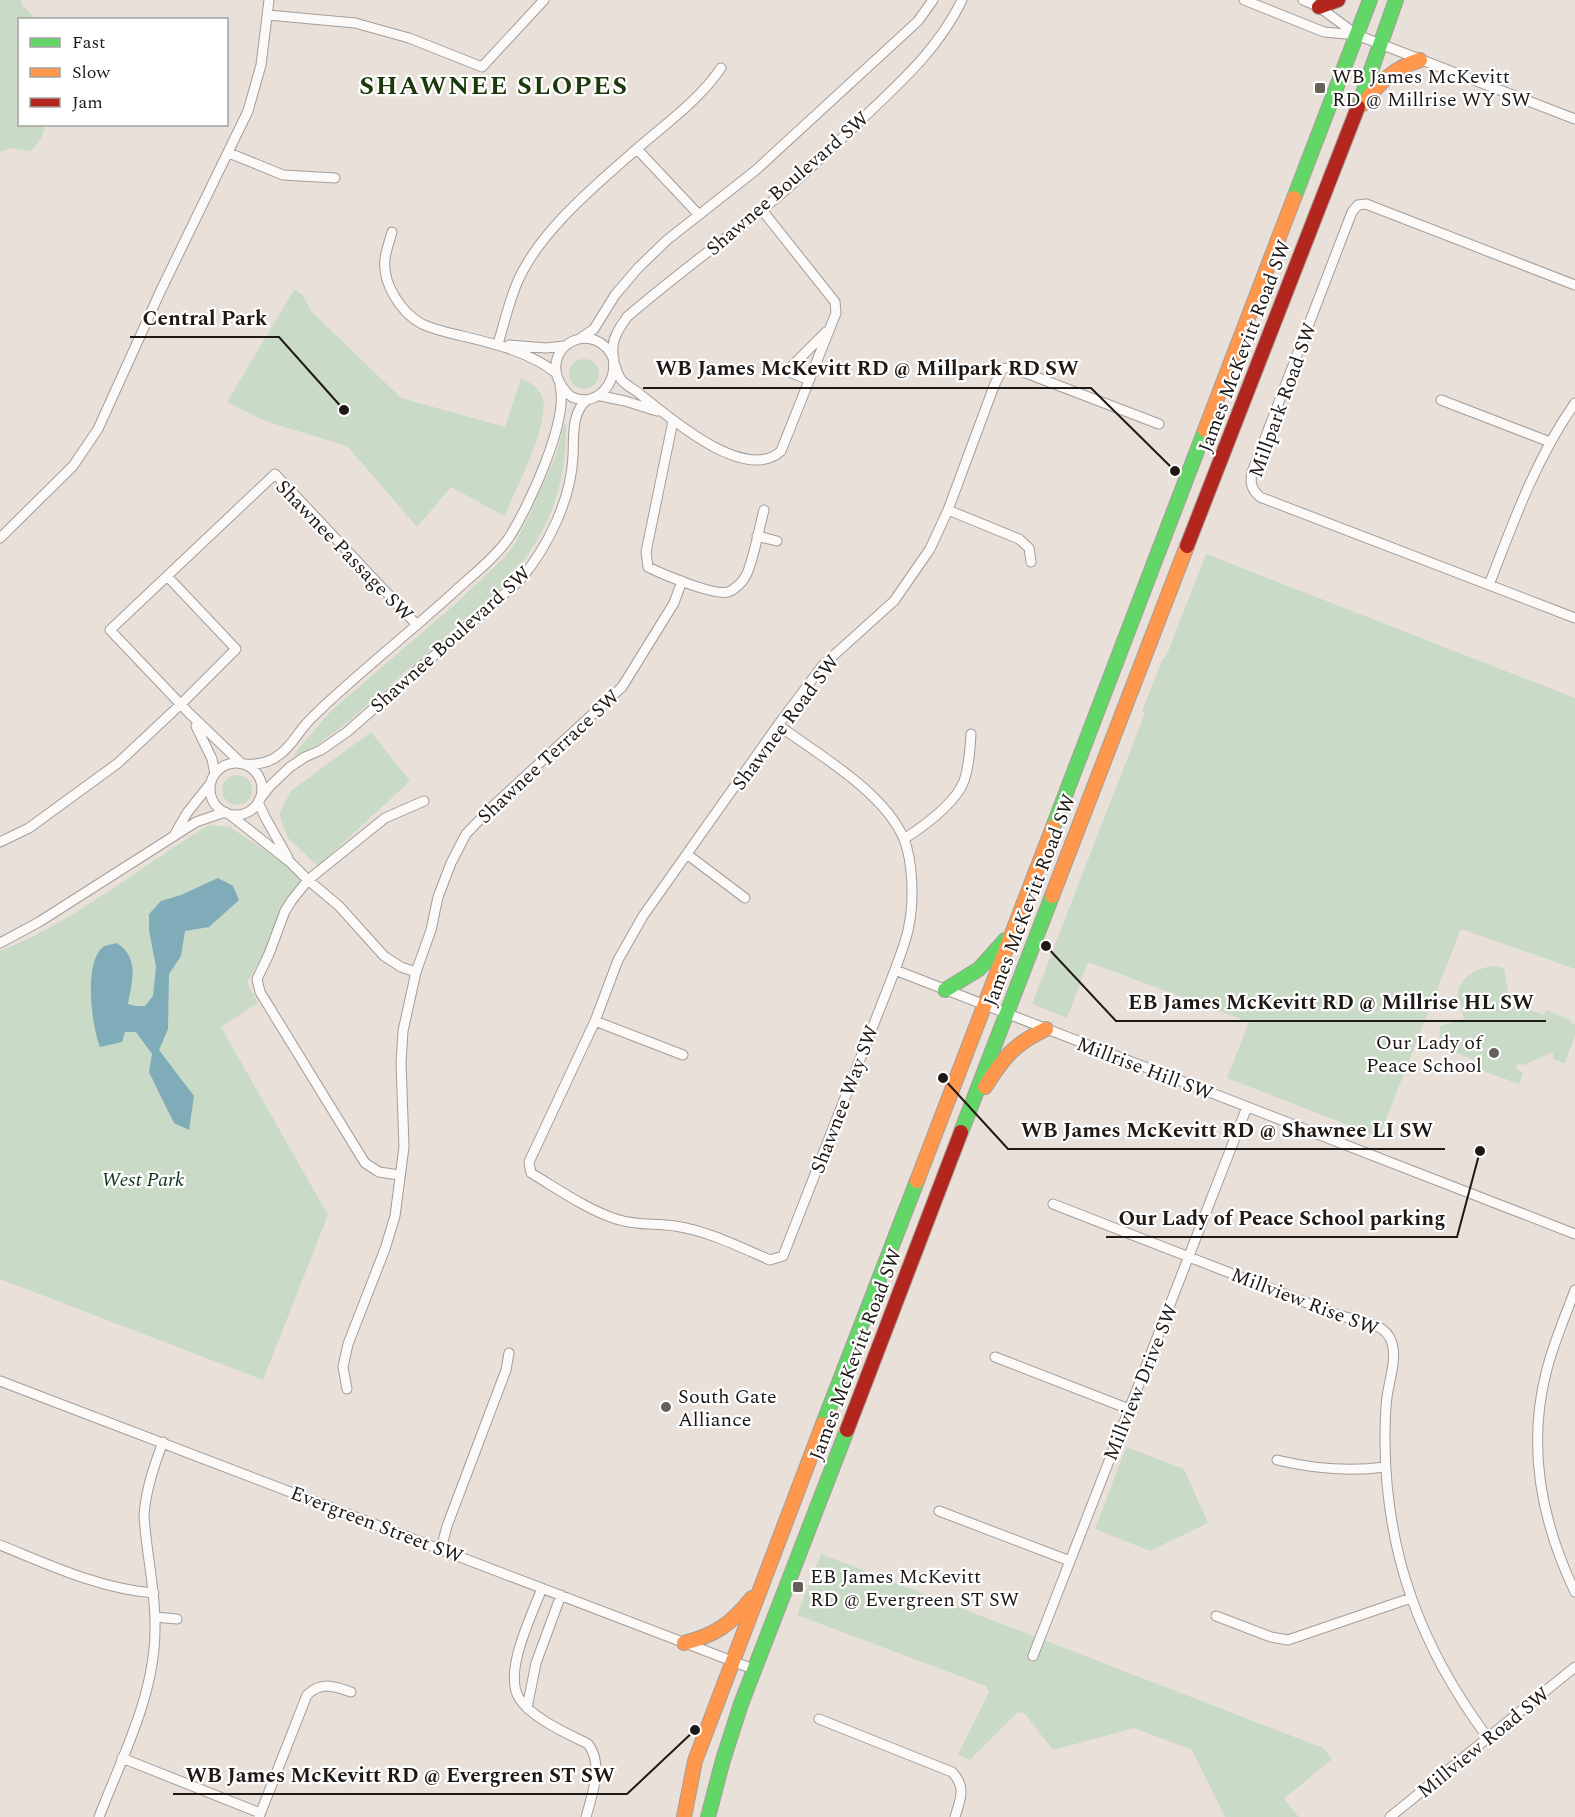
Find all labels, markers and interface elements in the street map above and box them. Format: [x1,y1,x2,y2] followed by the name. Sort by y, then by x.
[18,18,228,126] legend
[72,29,105,56] text: Fast
[72,59,111,86] text: Slow
[1332,62,1531,115] place label: WB James McKevitt RD @ Millrise WY SW
[359,66,629,106] district label: SHAWNEE SLOPES
[1313,81,1327,95] marker: WB James McKevitt RD @ Millrise WY SW
[72,89,103,116] text: Jam
[699,104,876,263] street label: Shawnee Boulevard SW
[1191,235,1299,457] street label: James McKevitt Road SW
[130,298,279,337] callout: Central Park
[143,303,268,335] text: Central Park
[1241,318,1325,482] street label: Millpark Road SW
[643,349,1091,388] callout: WB James McKevitt RD @ Millpark RD SW
[655,353,1079,385] text: WB James McKevitt RD @ Millpark RD SW
[268,473,420,629] street label: Shawnee Passage SW
[363,559,538,720] street label: Shawnee Boulevard SW
[725,648,847,797] street label: Shawnee Road SW
[471,682,627,831] street label: Shawnee Terrace SW
[976,789,1084,1011] street label: James McKevitt Road SW
[1116,982,1546,1021] callout: EB James McKevitt RD @ Millrise HL SW
[1128,987,1534,1019] text: EB James McKevitt RD @ Millrise HL SW
[803,1020,887,1178] street label: Shawnee Way SW
[1366,1028,1484,1081] place label: Our Lady of Peace School
[1072,1029,1218,1109] street label: Millrise Hill SW
[1487,1046,1501,1060] marker: Our Lady of Peace School
[1008,1110,1445,1149] callout: WB James McKevitt RD @ Shawnee LI SW
[1021,1115,1433,1147] text: WB James McKevitt RD @ Shawnee LI SW
[102,1165,185,1195] park label: West Park
[1106,1198,1457,1237] callout: Our Lady of Peace School parking
[1118,1203,1446,1235] text: Our Lady of Peace School parking
[802,1243,910,1465] street label: James McKevitt Road SW
[1227,1260,1383,1344] street label: Millview Rise SW
[1096,1299,1186,1465] street label: Millview Drive SW
[678,1382,777,1435] place label: South Gate Alliance
[659,1400,673,1414] marker: South Gate Alliance
[286,1478,468,1572] street label: Evergreen Street SW
[810,1562,1020,1615] place label: EB James McKevitt RD @ Evergreen ST SW
[791,1580,805,1594] marker: EB James McKevitt RD @ Evergreen ST SW
[1411,1680,1557,1806] street label: Millview Road SW
[173,1755,627,1794] callout: WB James McKevitt RD @ Evergreen ST SW
[185,1760,615,1792] text: WB James McKevitt RD @ Evergreen ST SW

